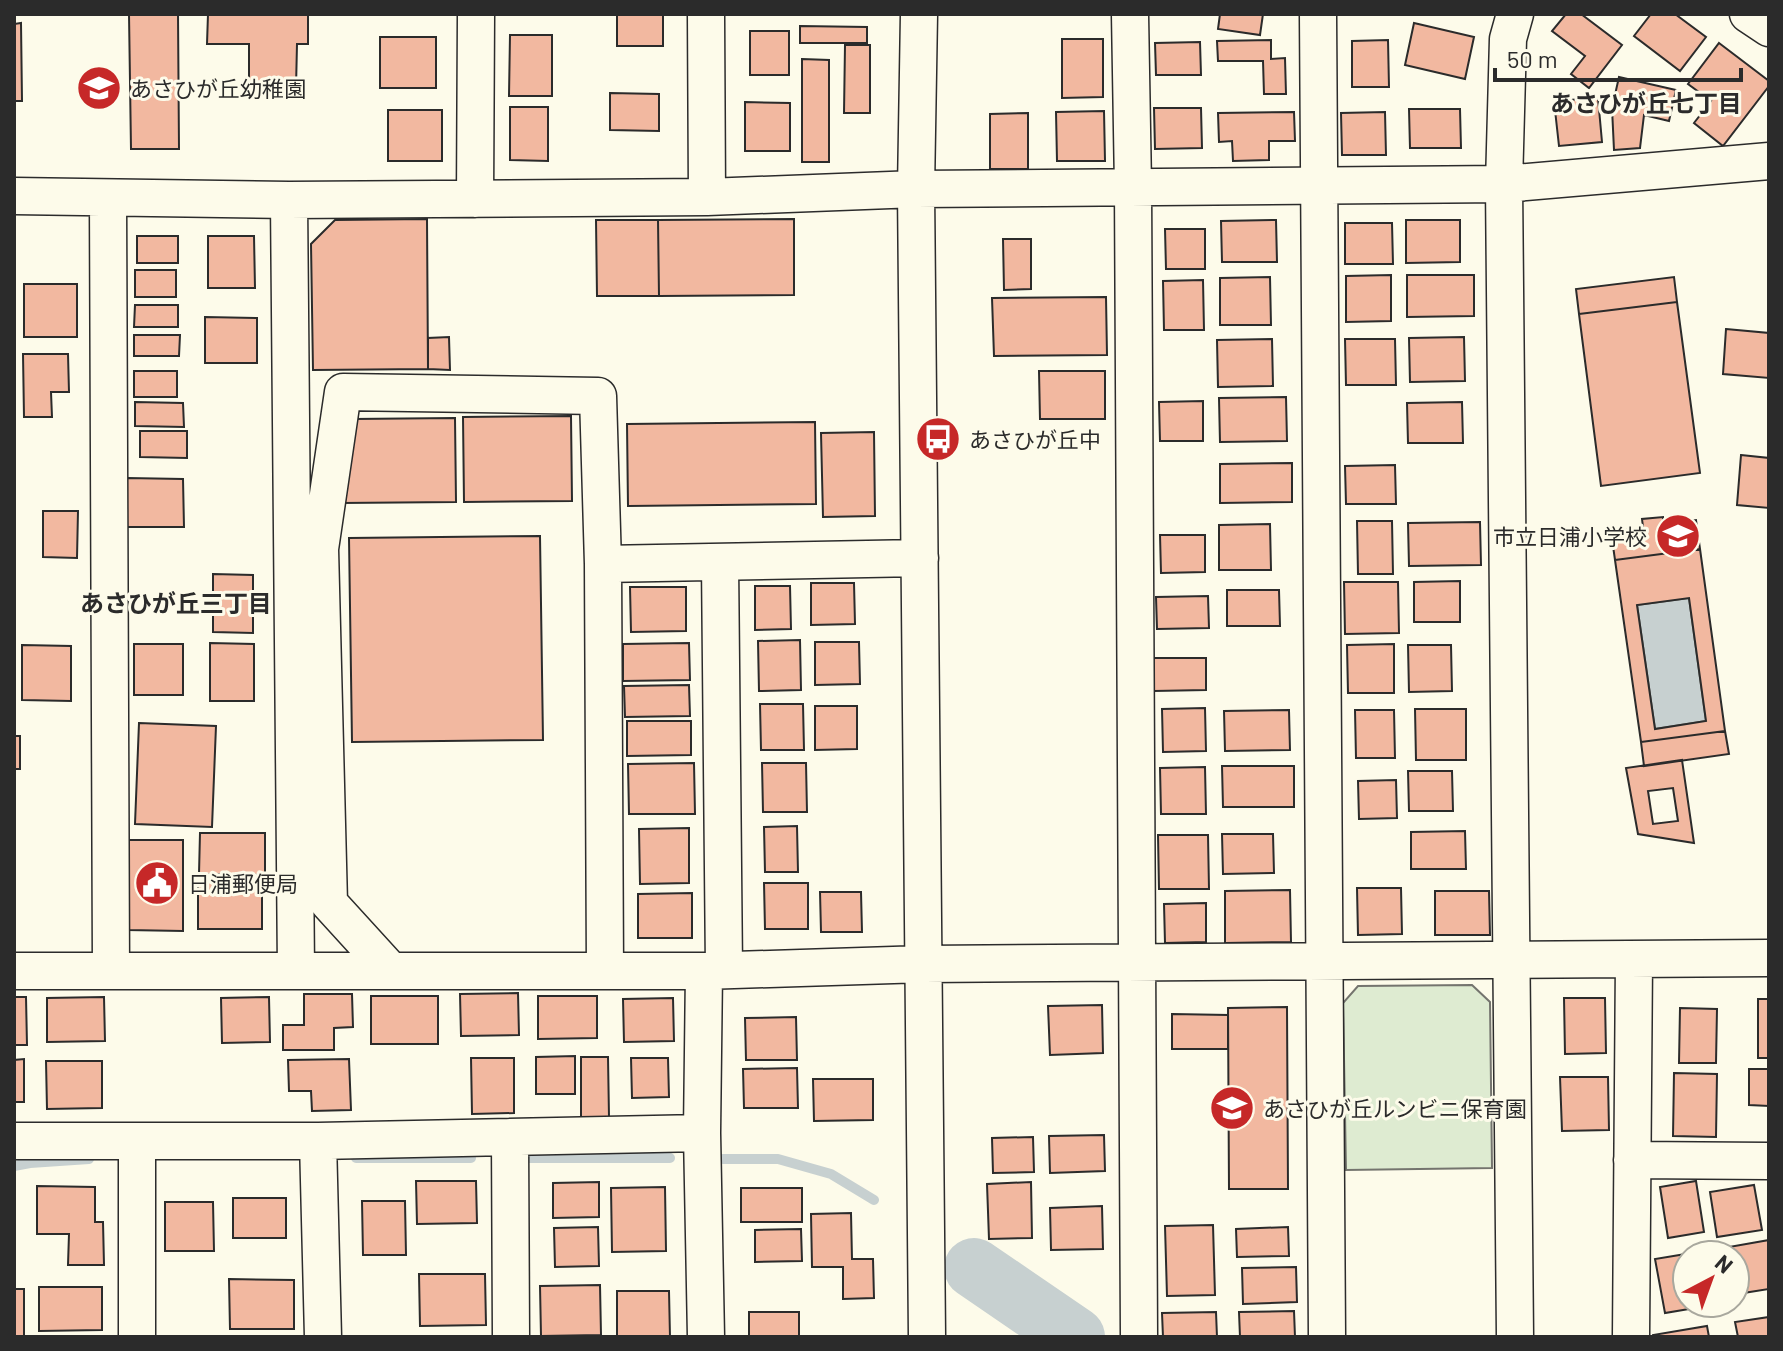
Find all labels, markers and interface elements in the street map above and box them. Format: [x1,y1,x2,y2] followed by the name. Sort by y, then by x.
[1495,32,1741,82] scale bar
[1507,44,1558,73] text: 50 m
[75,64,123,112] school or university icon: あさひが丘幼稚園
[130,75,306,101] place label: あさひが丘幼稚園
[1550,88,1742,117] district label: あさひが丘七丁目
[914,415,962,463] bus stop icon: あさひが丘中
[969,426,1101,452] place label: あさひが丘中
[1654,512,1702,560] school or university icon: 市立日浦小学校
[1493,523,1647,549] place label: 市立日浦小学校
[80,588,272,617] district label: あさひが丘三丁目
[133,859,181,907] public building icon: 日浦郵便局
[188,870,298,896] place label: 日浦郵便局
[1208,1084,1256,1132] school or university icon: あさひが丘ルンビニ保育園
[1263,1095,1527,1121] place label: あさひが丘ルンビニ保育園
[1671,1239,1751,1319] north arrow
[1711,1249,1739,1278] text: N

